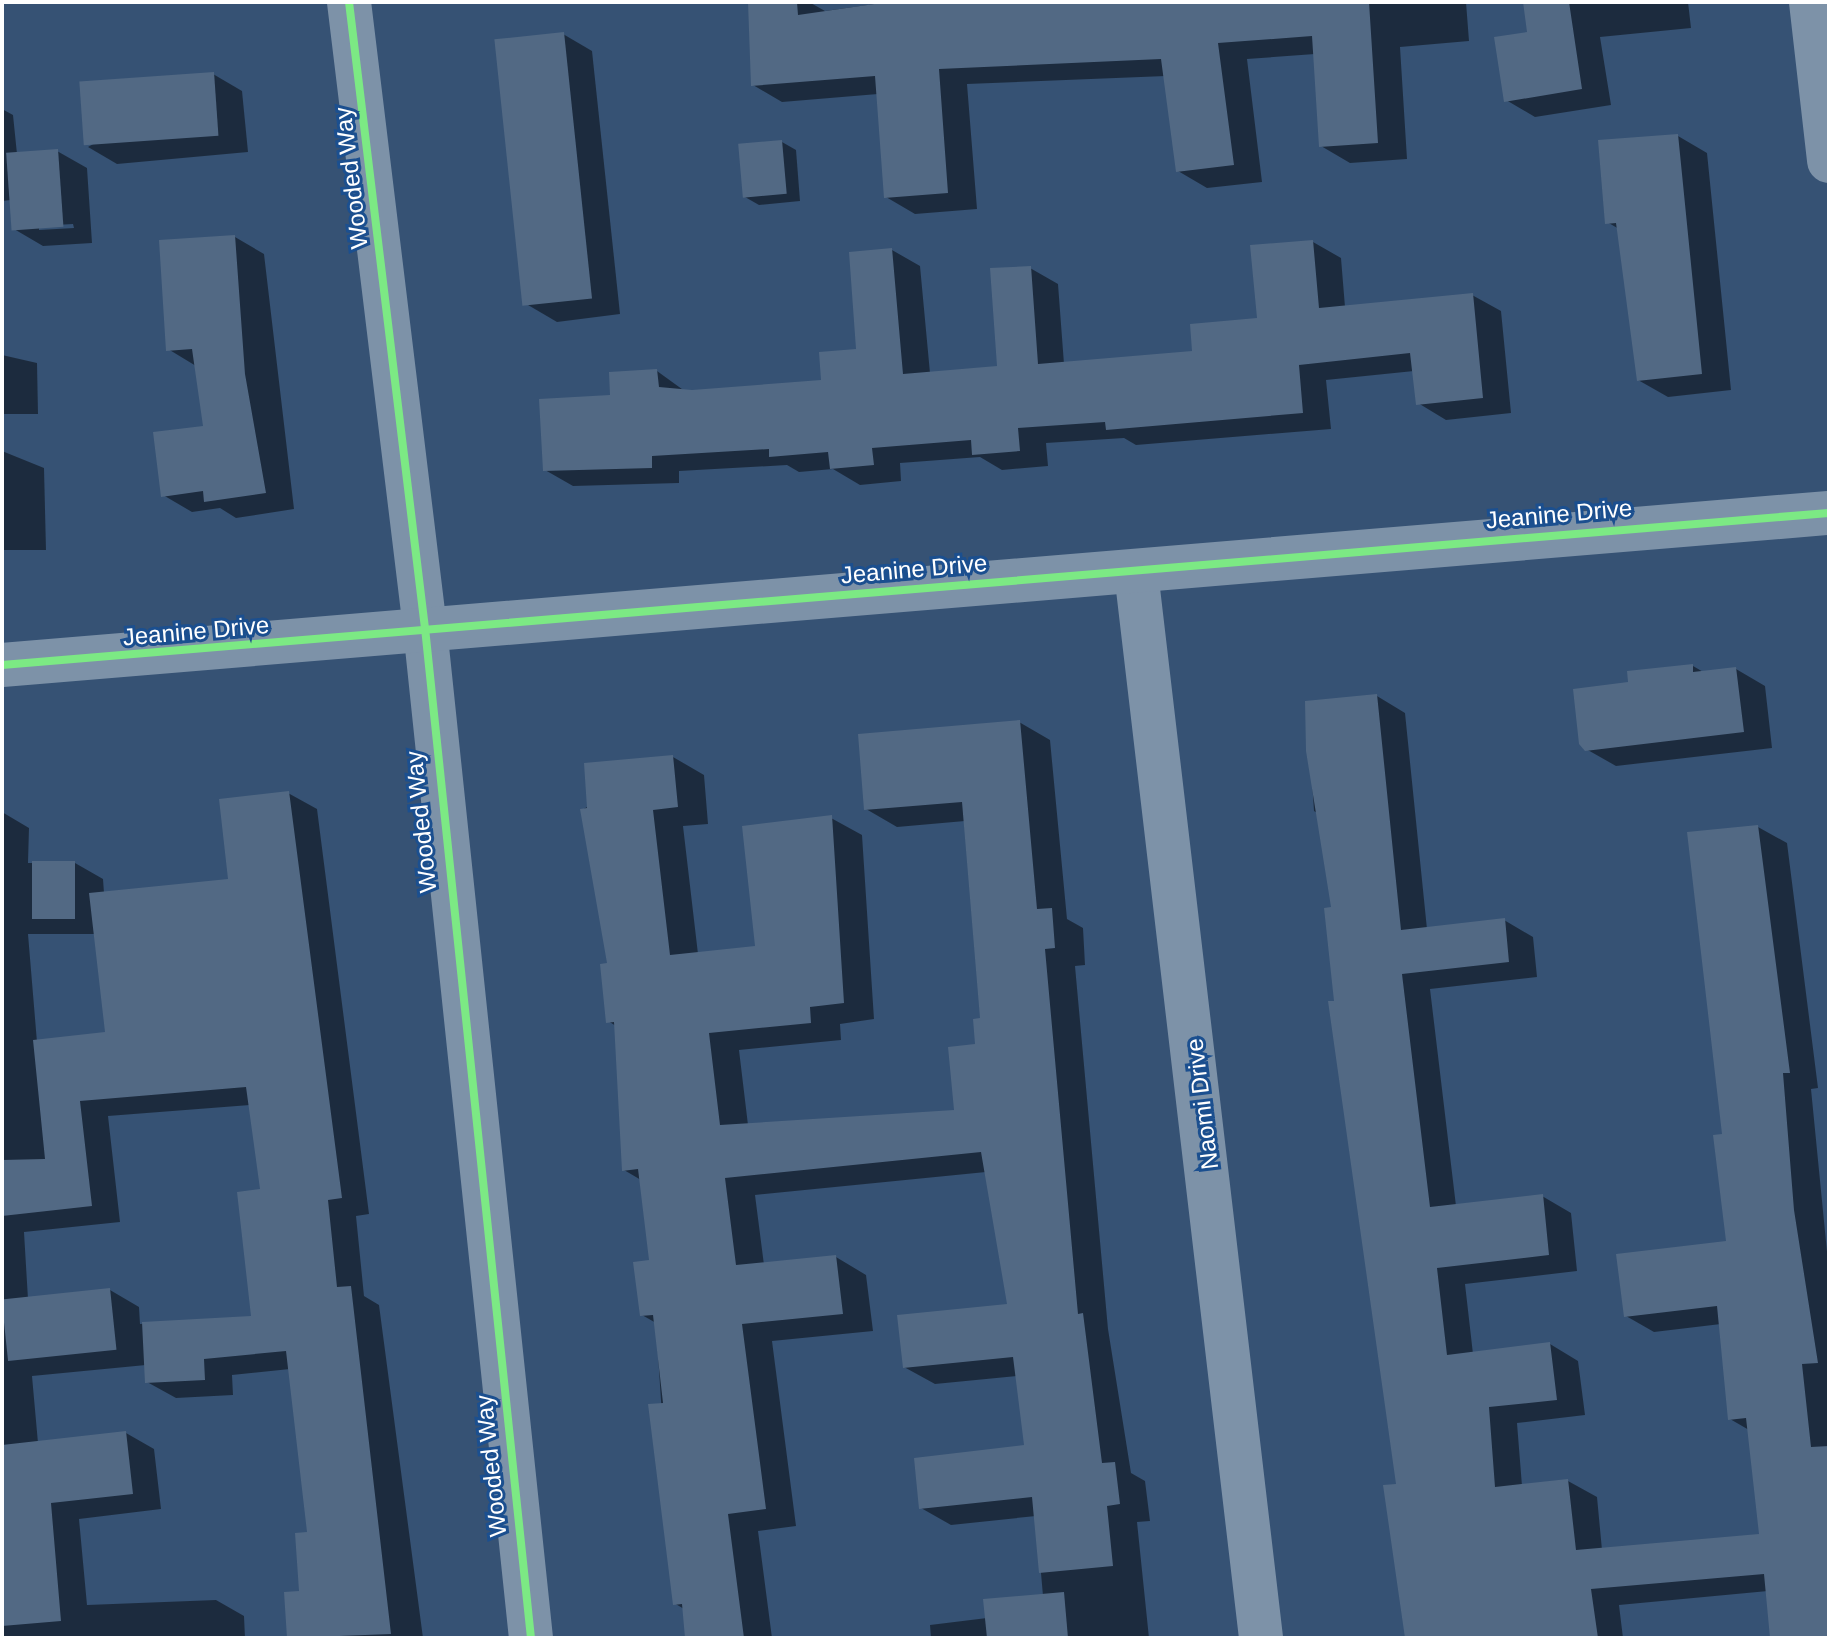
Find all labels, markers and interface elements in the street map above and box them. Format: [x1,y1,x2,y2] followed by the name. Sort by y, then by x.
[328,105,374,251] street label: Wooded Way
[1485,493,1633,535] street label: Jeanine Drive
[840,548,988,590] street label: Jeanine Drive
[122,610,270,652] street label: Jeanine Drive
[399,750,443,894] street label: Wooded Way
[1180,1037,1224,1171] street label: Naomi Drive
[469,1394,513,1538] street label: Wooded Way

